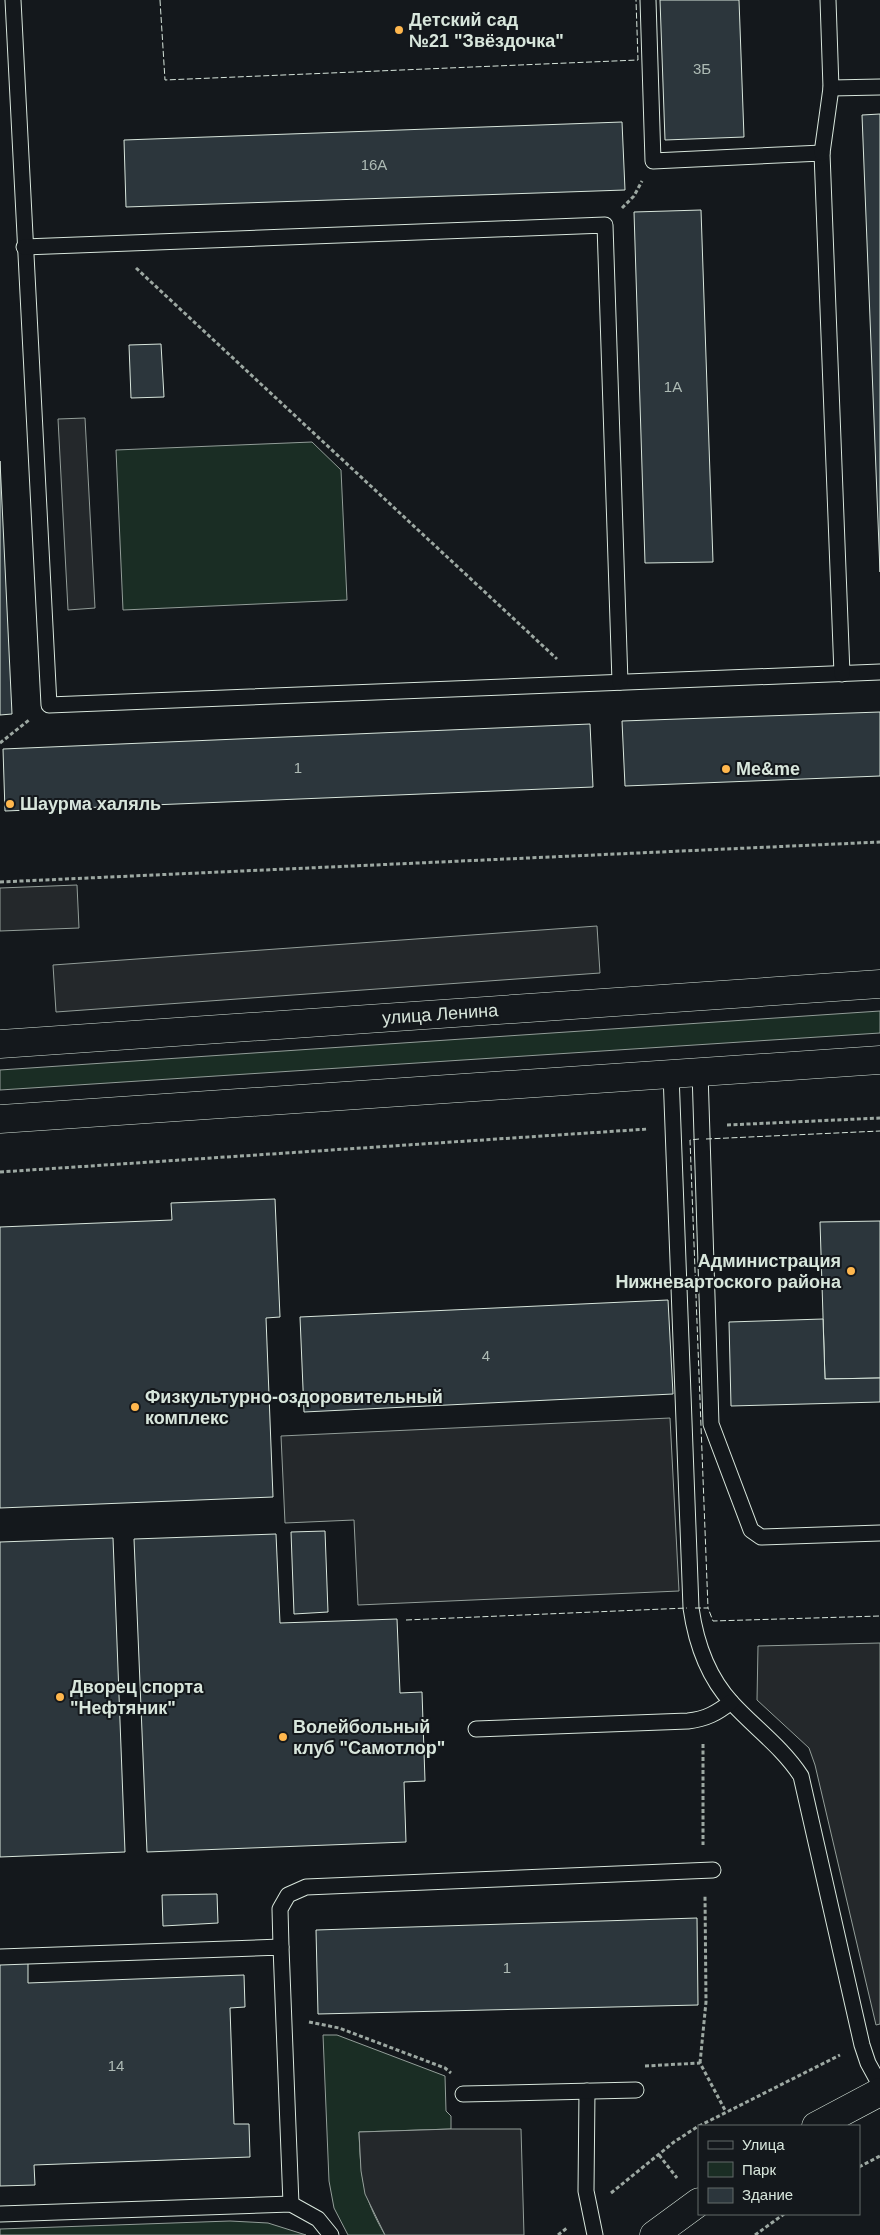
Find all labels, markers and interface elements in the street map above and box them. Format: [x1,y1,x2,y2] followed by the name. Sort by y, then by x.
[409,10,564,51] place label: Детский сад №21 "Звёздочка"
[393,24,405,36] marker: Детский сад №21 "Звёздочка"
[693,60,711,77] house number: 3Б
[361,156,387,173] house number: 16А
[664,378,682,395] house number: 1А
[294,759,302,776] house number: 1
[736,759,800,779] place label: Me&me
[720,763,732,775] marker: Me&me
[20,794,161,814] place label: Шаурма халяль
[4,798,16,810] marker: Шаурма халяль
[381,1000,500,1028] street label: улица Ленина
[615,1251,842,1292] place label: Администрация Нижневартоского района
[845,1265,857,1277] marker: Администрация Нижневартоского района
[482,1347,490,1364] house number: 4
[145,1387,443,1428] place label: Физкультурно-оздоровительный комплекс
[129,1401,141,1413] marker: Физкультурно-оздоровительный комплекс
[70,1677,204,1718] place label: Дворец спорта "Нефтяник"
[54,1691,66,1703] marker: Дворец спорта "Нефтяник"
[293,1717,445,1758] place label: Волейбольный клуб "Самотлор"
[277,1731,289,1743] marker: Волейбольный клуб "Самотлор"
[503,1959,511,1976] house number: 1
[108,2057,124,2074] house number: 14
[698,2125,860,2215] legend
[742,2136,785,2153] text: Улица
[742,2161,776,2178] text: Парк
[742,2186,793,2203] text: Здание

